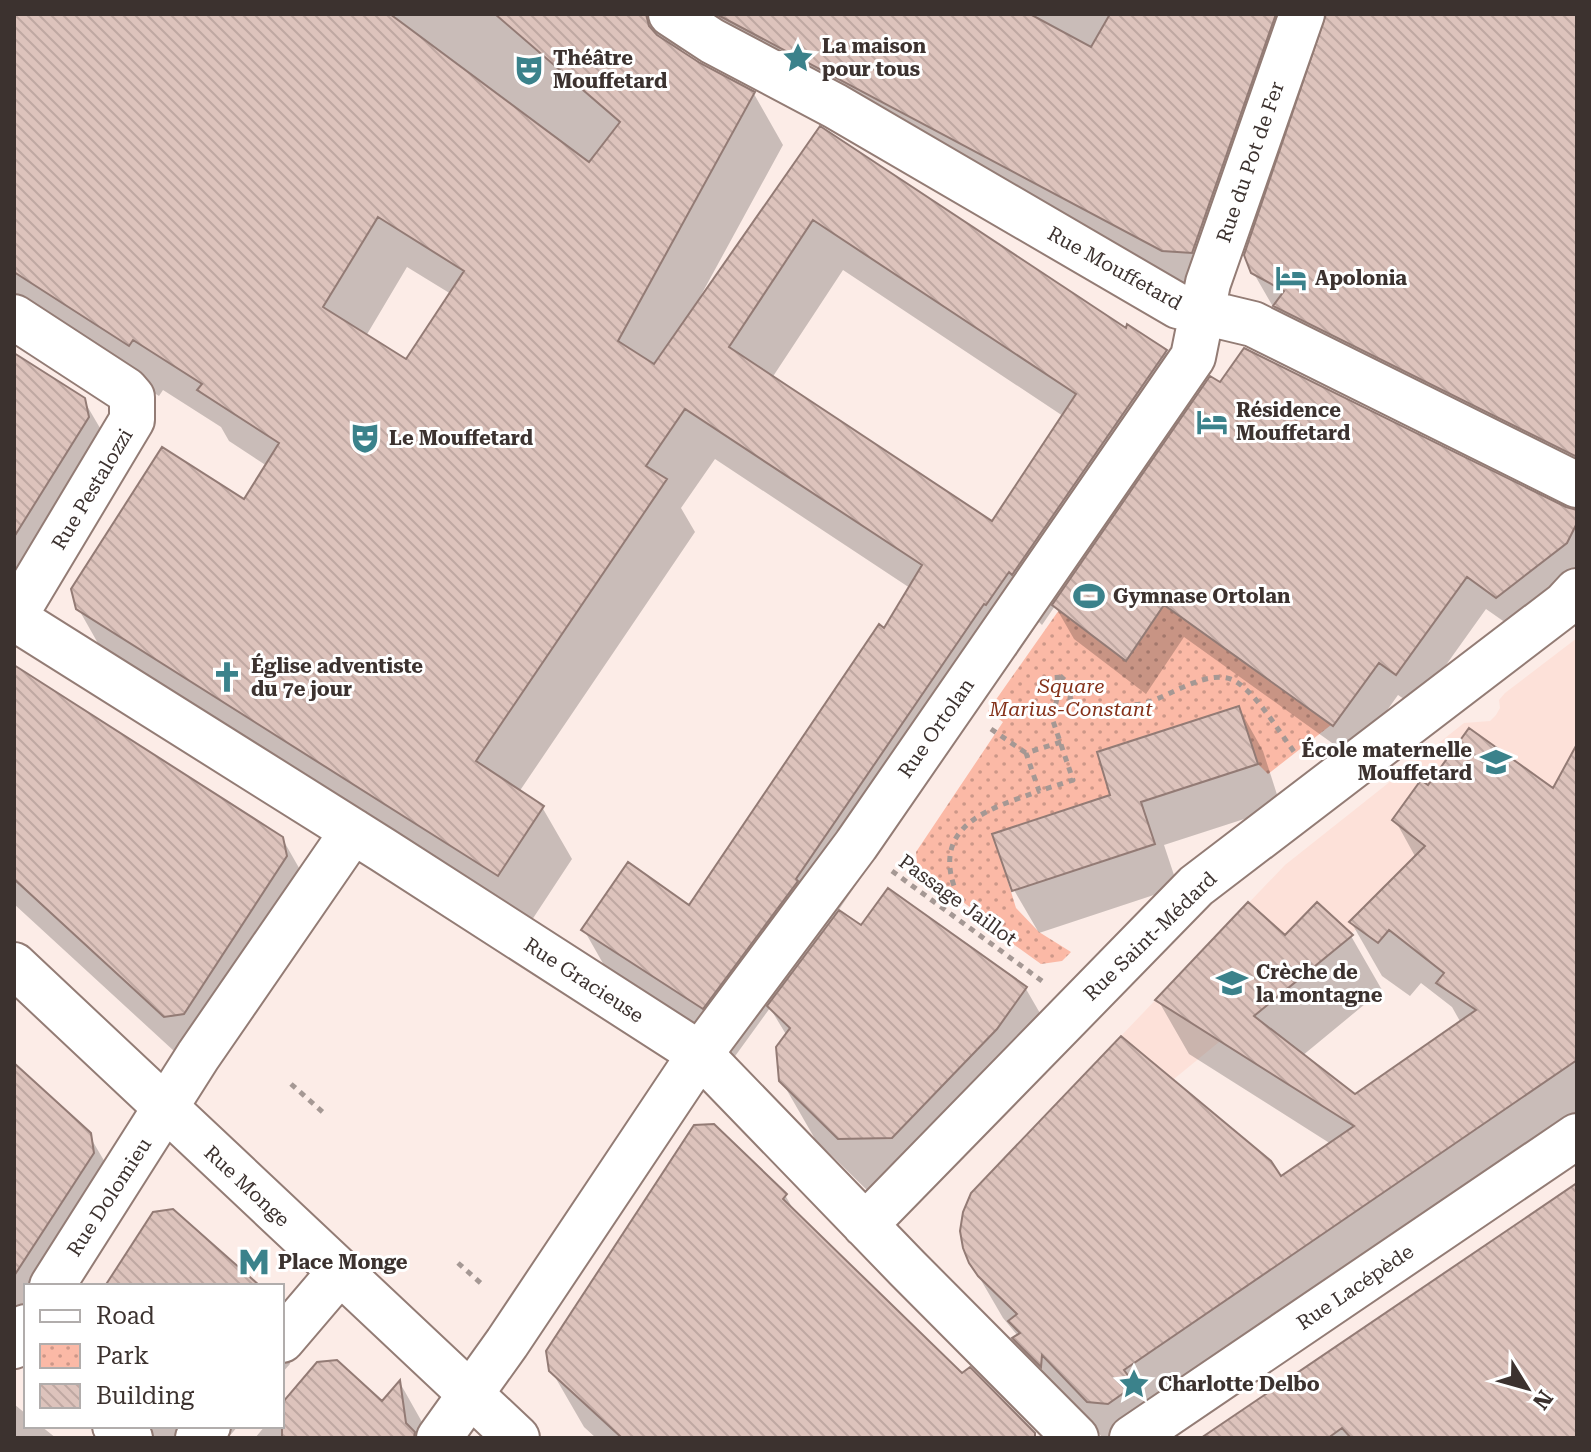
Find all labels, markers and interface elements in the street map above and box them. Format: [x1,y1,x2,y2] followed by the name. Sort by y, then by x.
[822,34,927,81] place label: La maison pour tous
[781,41,815,75] place icon: La maison pour tous
[553,46,668,93] place label: Théâtre Mouffetard
[512,53,546,87] theatre icon: Théâtre Mouffetard
[1211,78,1289,246] street label: Rue du Pot de Fer
[1044,221,1187,315] street label: Rue Mouffetard
[1274,261,1308,295] hotel icon: Apolonia
[1315,266,1407,290] place label: Apolonia
[1236,398,1351,445] place label: Résidence Mouffetard
[1195,405,1229,439] hotel icon: Résidence Mouffetard
[348,421,382,455] theatre icon: Le Mouffetard
[46,424,138,554] street label: Rue Pestalozzi
[389,426,534,450] place label: Le Mouffetard
[1072,579,1106,613] sports icon: Gymnase Ortolan
[1113,584,1291,608] place label: Gymnase Ortolan
[251,653,423,701] place label: Église adventiste du 7e jour
[210,660,244,694] church icon: Église adventiste du 7e jour
[893,674,979,782] street label: Rue Ortolan
[988,674,1153,721] park label: Square Marius-Constant
[1302,737,1473,785] place label: École maternelle Mouffetard
[1479,745,1513,779] school or university icon: École maternelle Mouffetard
[894,849,1022,951] street label: Passage Jaillot
[1079,866,1222,1006] street label: Rue Saint-Médard
[520,932,648,1028] street label: Rue Gracieuse
[1256,960,1383,1007] place label: Crèche de la montagne
[1215,966,1249,1000] school or university icon: Crèche de la montagne
[62,1133,156,1261] street label: Rue Dolomieu
[199,1140,295,1232] street label: Rue Monge
[1292,1239,1418,1335] street label: Rue Lacépède
[237,1245,271,1279] metro station icon: Place Monge
[278,1250,408,1274] place label: Place Monge
[24,1284,284,1428] legend
[96,1302,155,1330] text: Road
[96,1342,149,1370] text: Park
[1487,1348,1567,1428] north arrow
[1117,1367,1151,1401] place icon: Charlotte Delbo
[1158,1372,1320,1396] place label: Charlotte Delbo
[96,1382,194,1410] text: Building
[1527,1385,1558,1414] text: N

